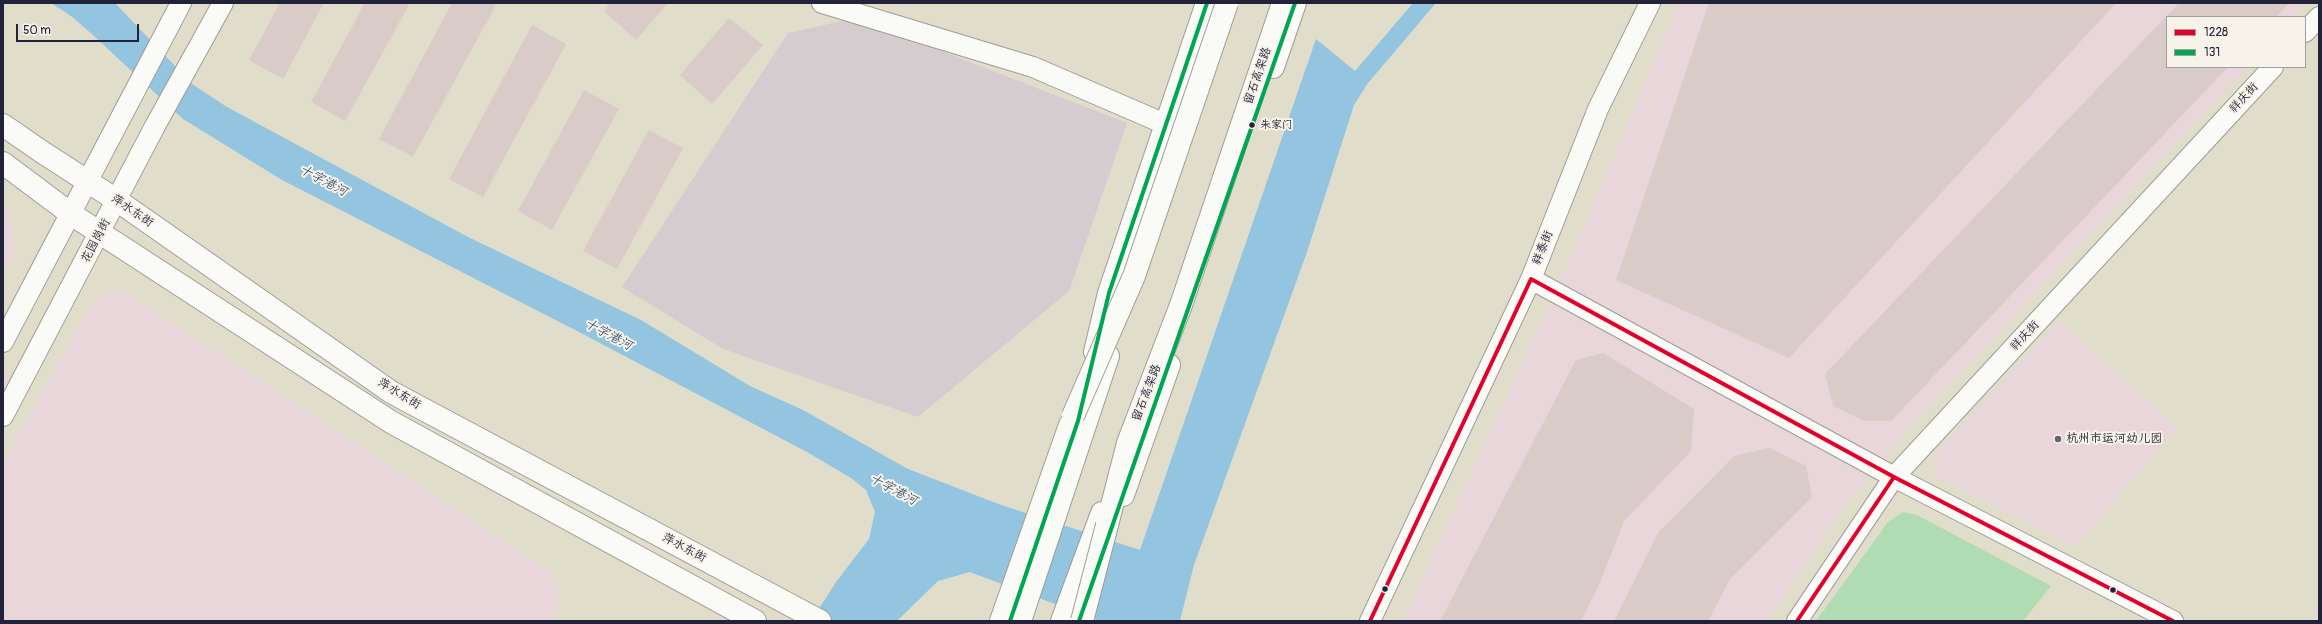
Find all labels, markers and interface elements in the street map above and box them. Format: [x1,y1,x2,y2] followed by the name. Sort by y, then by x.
[18,16,141,42] scale bar
[2166,16,2306,68] legend
[23,23,51,38] text: 50 m
[2204,25,2228,40] text: 1228
[1241,45,1275,107] street label: 留石高架路
[2204,45,2220,60] text: 131
[2226,80,2262,116] street label: 祥庆街
[1260,118,1293,132] place label: 朱家门
[1247,120,1257,130] marker: 朱家门
[296,162,350,200] water label: 十字港河
[108,192,156,230] street label: 萍水东街
[78,216,114,266] street label: 花园岗街
[1530,229,1556,267] street label: 祥泰街
[581,316,635,354] water label: 十字港河
[2007,318,2043,354] street label: 祥庆街
[1130,362,1164,424] street label: 留石高架路
[375,375,423,413] street label: 萍水东街
[2066,432,2162,446] place label: 杭州市运河幼儿园
[2053,434,2063,444] marker: 杭州市运河幼儿园
[866,471,920,509] water label: 十字港河
[659,530,709,566] street label: 萍水东街
[1380,584,1390,594] unlabelled marker
[2108,585,2118,595] unlabelled marker

